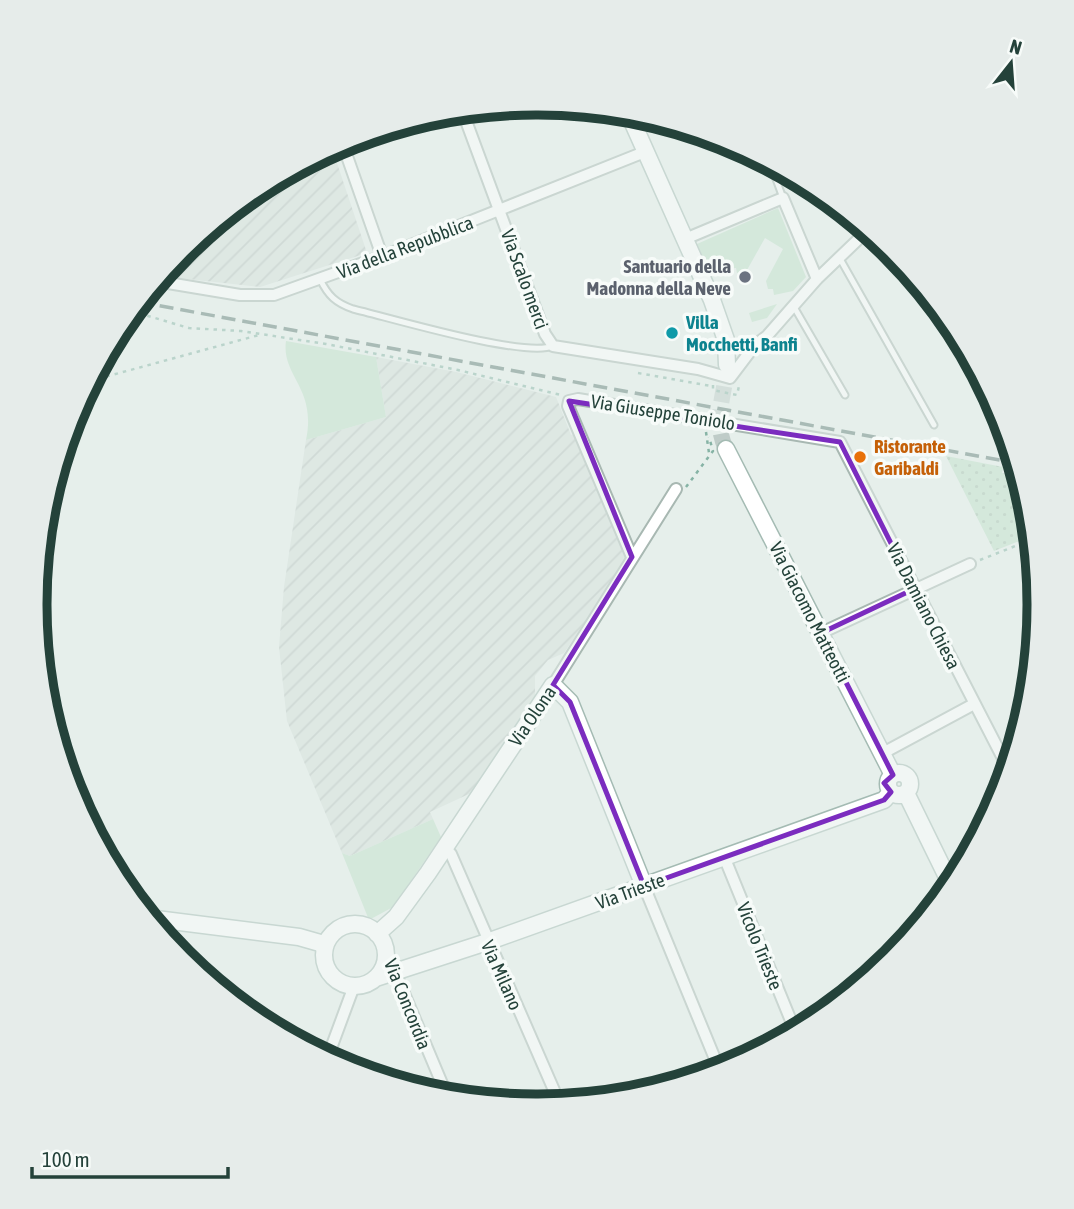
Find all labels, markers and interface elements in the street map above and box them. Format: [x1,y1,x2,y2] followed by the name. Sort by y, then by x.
[976,28,1046,98] north arrow
[1007,35,1025,59] text: N
[334,211,476,283] street label: Via della Repubblica
[497,226,553,332] street label: Via Scalo merci
[587,255,731,299] place label: Santuario della Madonna della Neve
[737,269,753,285] marker: Santuario della Madonna della Neve
[685,311,798,355] place label: Villa Mocchetti, Banfi
[664,325,680,341] marker: Villa Mocchetti, Banfi
[589,390,737,434] street label: Via Giuseppe Toniolo
[874,435,946,479] place label: Ristorante Garibaldi
[852,449,868,465] marker: Ristorante Garibaldi
[765,538,855,686] street label: Via Giacomo Matteotti
[883,539,965,673] street label: Via Damiano Chiesa
[504,682,560,750] street label: Via Olona
[593,868,667,914] street label: Via Trieste
[732,899,788,993] street label: Vicolo Trieste
[477,937,527,1013] street label: Via Milano
[380,956,436,1052] street label: Via Concordia
[32,1136,228,1180] scale bar
[42,1147,90,1171] text: 100 m

